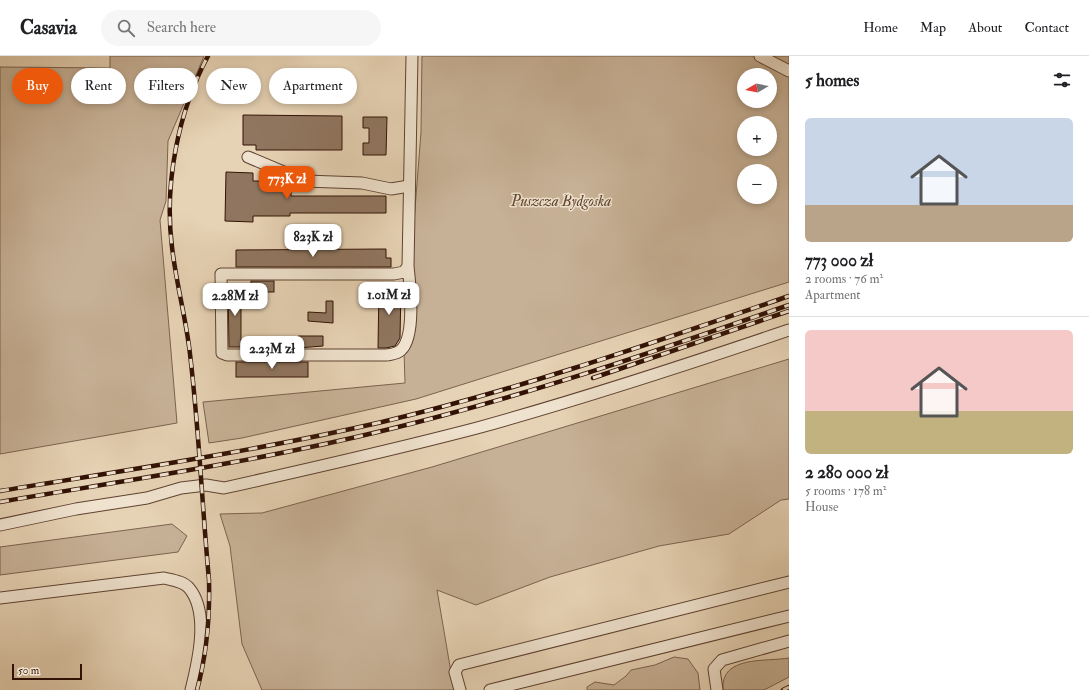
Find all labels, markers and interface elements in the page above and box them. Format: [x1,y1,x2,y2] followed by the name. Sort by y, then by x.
[101,10,381,46] search box
[20,16,77,40] text: Casavia
[115,17,137,39] icon: search
[147,18,216,37] text: Search here
[863,19,898,36] text: Home
[920,19,946,36] text: Map
[968,19,1002,36] text: About
[1024,19,1069,36] text: Contact
[12,68,63,104] chip: Buy
[71,68,126,104] chip: Rent
[134,68,198,104] chip: Filters
[206,68,261,104] chip: New
[269,68,357,104] chip: Apartment
[737,68,777,108] north arrow
[737,68,777,204] map controls
[1051,69,1073,91] icon: filters
[805,70,859,91] text: 5 homes
[737,116,777,156] button: +
[903,144,975,216] icon: home
[737,164,777,204] button: −
[250,166,324,200] pin: 773K zł
[268,171,306,187] text: 773K zł
[510,192,611,211] park label: Puszcza Bydgoska
[276,224,350,258] pin: 823K zł
[293,229,333,245] text: 823K zł
[805,250,873,271] text: 773 000 zł
[805,271,883,287] text: 2 rooms · 76 m²
[348,282,430,316] pin: 1.01M zł
[194,283,276,317] pin: 2.28M zł
[367,287,411,303] text: 1.01M zł
[805,287,861,303] text: Apartment
[212,288,258,304] text: 2.28M zł
[231,336,313,370] pin: 2.23M zł
[249,341,295,357] text: 2.23M zł
[903,356,975,428] icon: home
[805,462,888,483] text: 2 280 000 zł
[805,483,887,499] text: 5 rooms · 178 m²
[805,499,838,515] text: House
[12,662,82,681] scale bar
[18,664,39,677] text: 50 m

